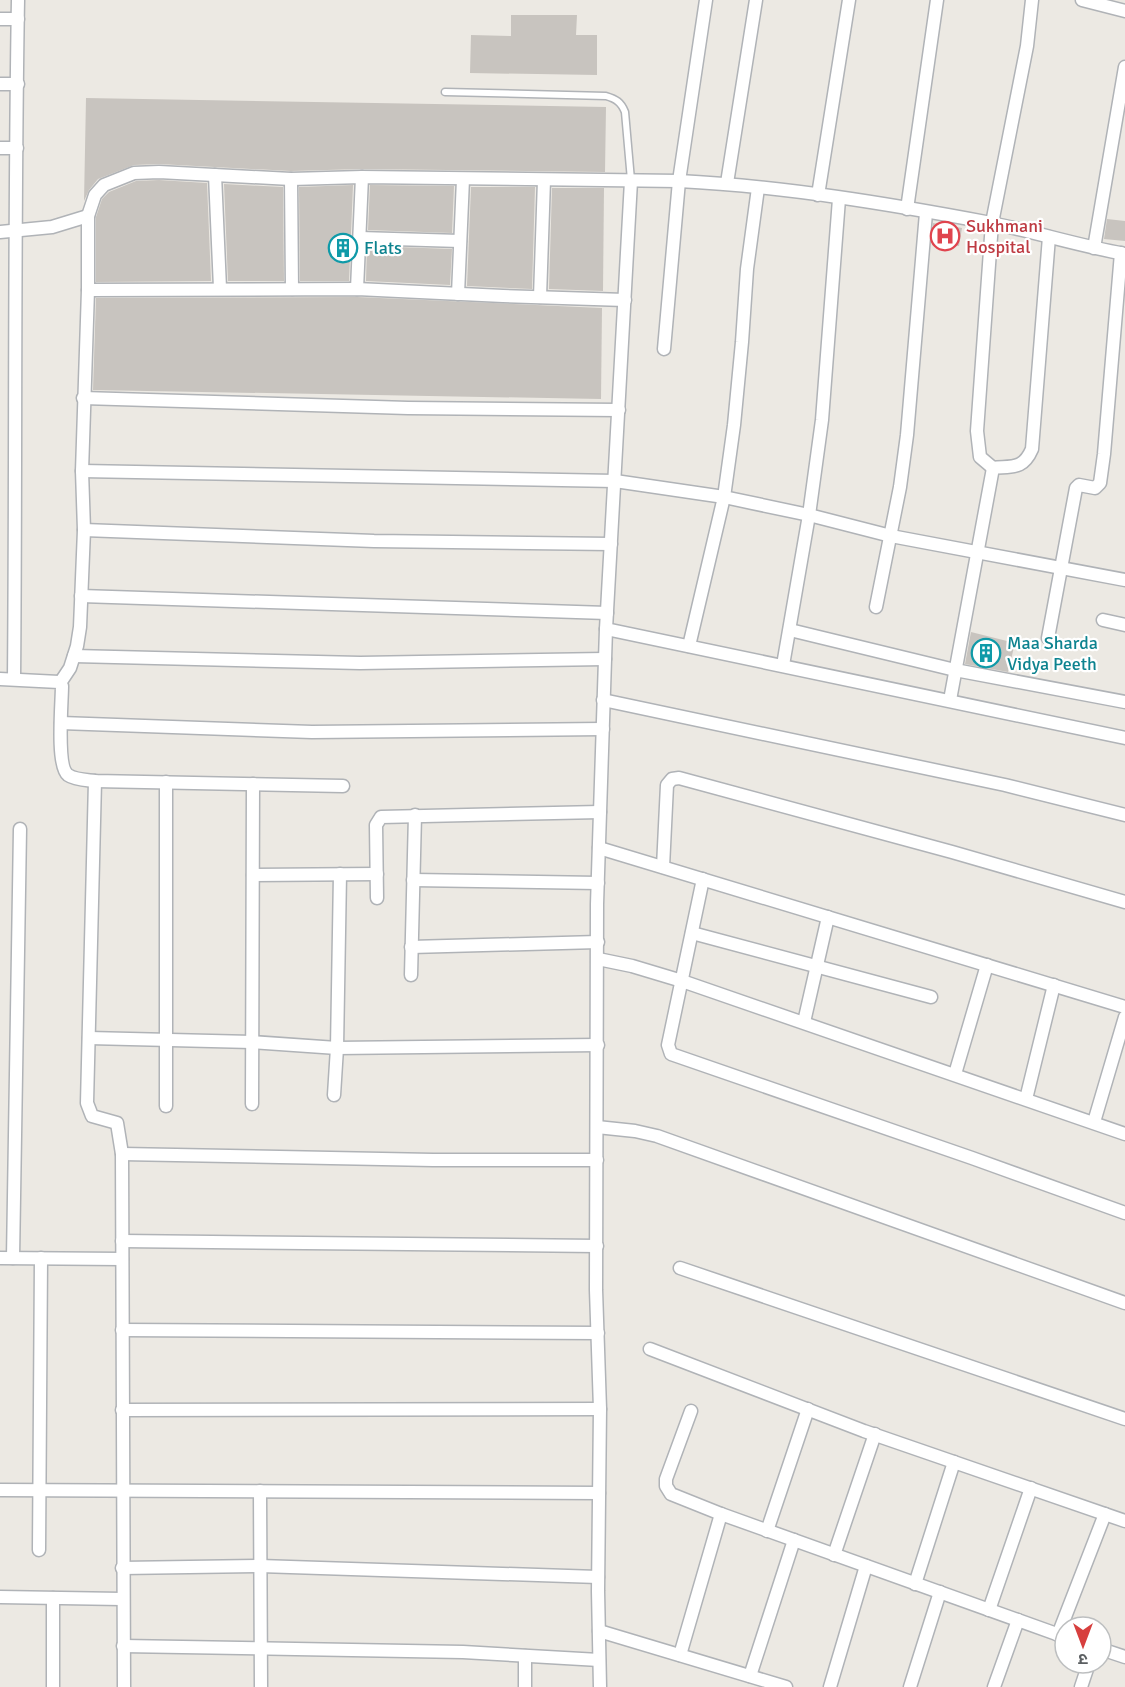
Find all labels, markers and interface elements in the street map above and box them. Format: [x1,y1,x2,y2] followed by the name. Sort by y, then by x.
[966,215,1043,258] place label: Sukhmani Hospital
[929,220,961,252] hospital icon: Sukhmani Hospital
[327,232,359,264] building icon: Flats
[364,237,402,259] place label: Flats
[1007,632,1098,675] place label: Maa Sharda Vidya Peeth
[970,637,1002,669] building icon: Maa Sharda Vidya Peeth
[1053,1615,1113,1675] north arrow
[1078,1649,1088,1669] text: उ

